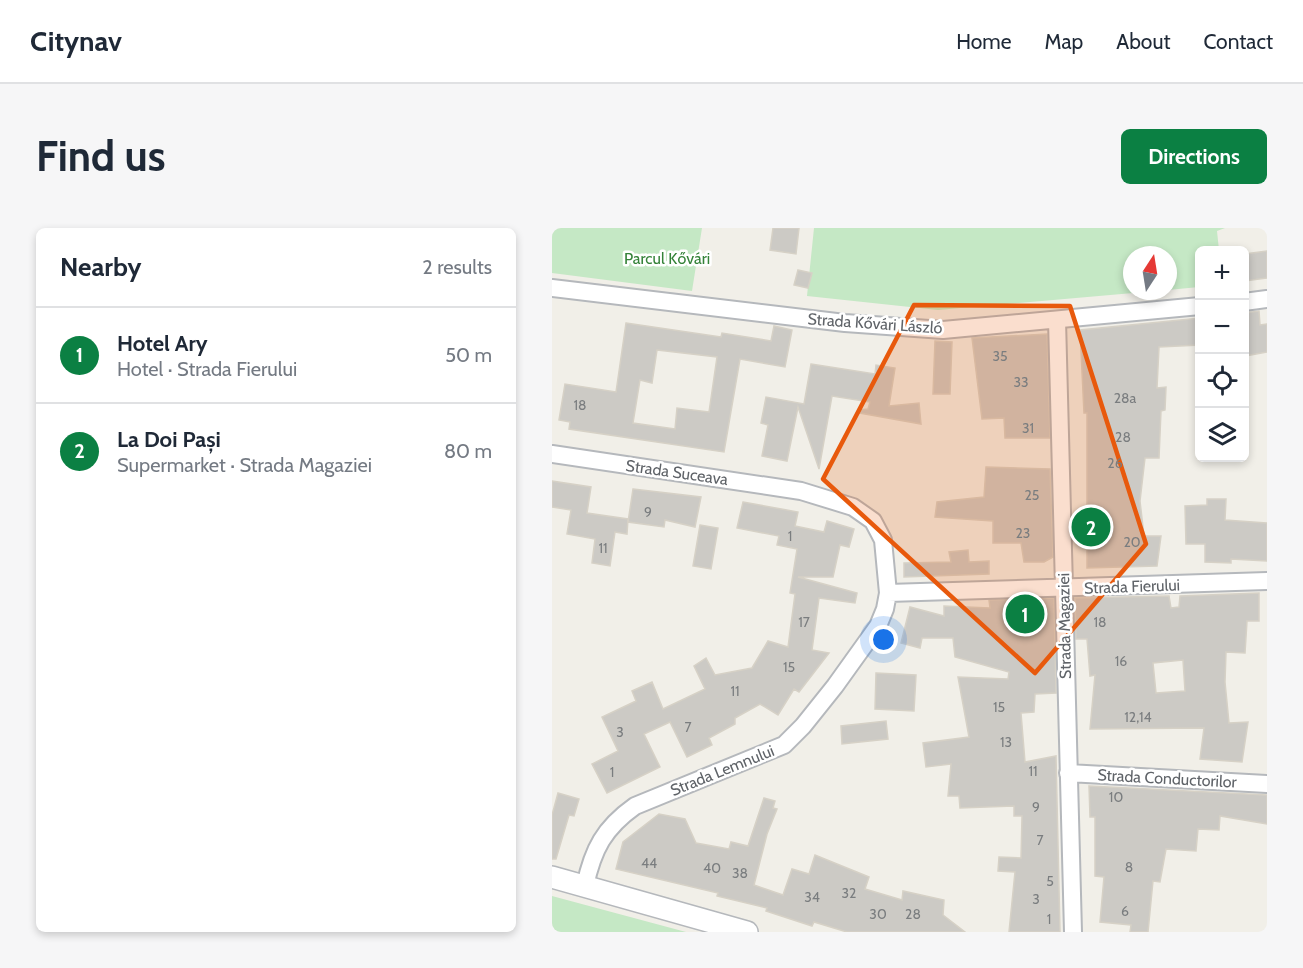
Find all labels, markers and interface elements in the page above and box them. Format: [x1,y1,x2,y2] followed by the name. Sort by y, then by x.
[30,24,122,58] text: Citynav
[956,29,1012,54] text: Home
[1045,29,1083,54] text: Map
[1116,29,1170,54] text: About
[1203,29,1273,54] text: Contact
[1121,129,1267,184] button: Directions
[36,130,165,182] text: Find us
[1123,246,1177,300] north arrow
[1195,246,1249,462] map controls
[1195,246,1249,300] button: +
[624,249,710,268] park label: Parcul Kővári
[60,251,141,283] text: Nearby
[422,255,492,279] text: 2 results
[1195,300,1249,354] button: −
[807,309,943,338] street label: Strada Kővári László
[117,330,208,357] text: Hotel Ary
[76,343,83,367] text: 1
[445,343,492,367] text: 50 m
[992,347,1008,365] house number: 35
[1195,354,1249,408] button: locate
[117,357,297,381] text: Hotel · Strada Fierului
[1013,373,1029,391] house number: 33
[1114,389,1137,407] house number: 28a
[573,396,587,414] house number: 18
[1195,408,1249,462] button: layers
[1022,419,1034,437] house number: 31
[117,426,221,453] text: La Doi Pași
[1115,428,1131,446] house number: 28
[74,439,85,463] text: 2
[444,439,492,463] text: 80 m
[117,453,372,477] text: Supermarket · Strada Magaziei
[1107,454,1123,472] house number: 26
[625,456,730,489] street label: Strada Suceava
[1025,486,1039,504] house number: 25
[644,503,652,521] house number: 9
[1072,504,1110,550] pin: 2
[1016,524,1030,542] house number: 23
[788,527,792,545] house number: 1
[1123,533,1141,551] house number: 20
[598,539,608,557] house number: 11
[1054,573,1075,679] street label: Strada Magaziei
[1084,575,1180,598] street label: Strada Fierului
[1006,592,1044,636] pin: 1
[798,613,810,631] house number: 17
[1093,613,1107,631] house number: 18
[869,625,898,654] your location
[1115,652,1127,670] house number: 16
[783,658,795,676] house number: 15
[730,682,740,700] house number: 11
[993,698,1005,716] house number: 15
[1124,708,1152,726] house number: 12,14
[684,718,692,736] house number: 7
[616,723,624,741] house number: 3
[1000,733,1012,751] house number: 13
[668,741,777,800] street label: Strada Lemnului
[1028,762,1038,780] house number: 11
[610,763,614,781] house number: 1
[1097,765,1238,792] street label: Strada Conductorilor
[1109,788,1123,806] house number: 10
[1032,798,1040,816] house number: 9
[1036,831,1044,849] house number: 7
[641,854,657,872] house number: 44
[1125,858,1133,876] house number: 8
[703,859,721,877] house number: 40
[732,864,748,882] house number: 38
[1046,872,1054,890] house number: 5
[842,884,856,902] house number: 32
[804,888,820,906] house number: 34
[1032,890,1040,908] house number: 3
[1121,902,1129,920] house number: 6
[869,905,887,923] house number: 30
[905,905,921,923] house number: 28
[1047,910,1051,928] house number: 1

